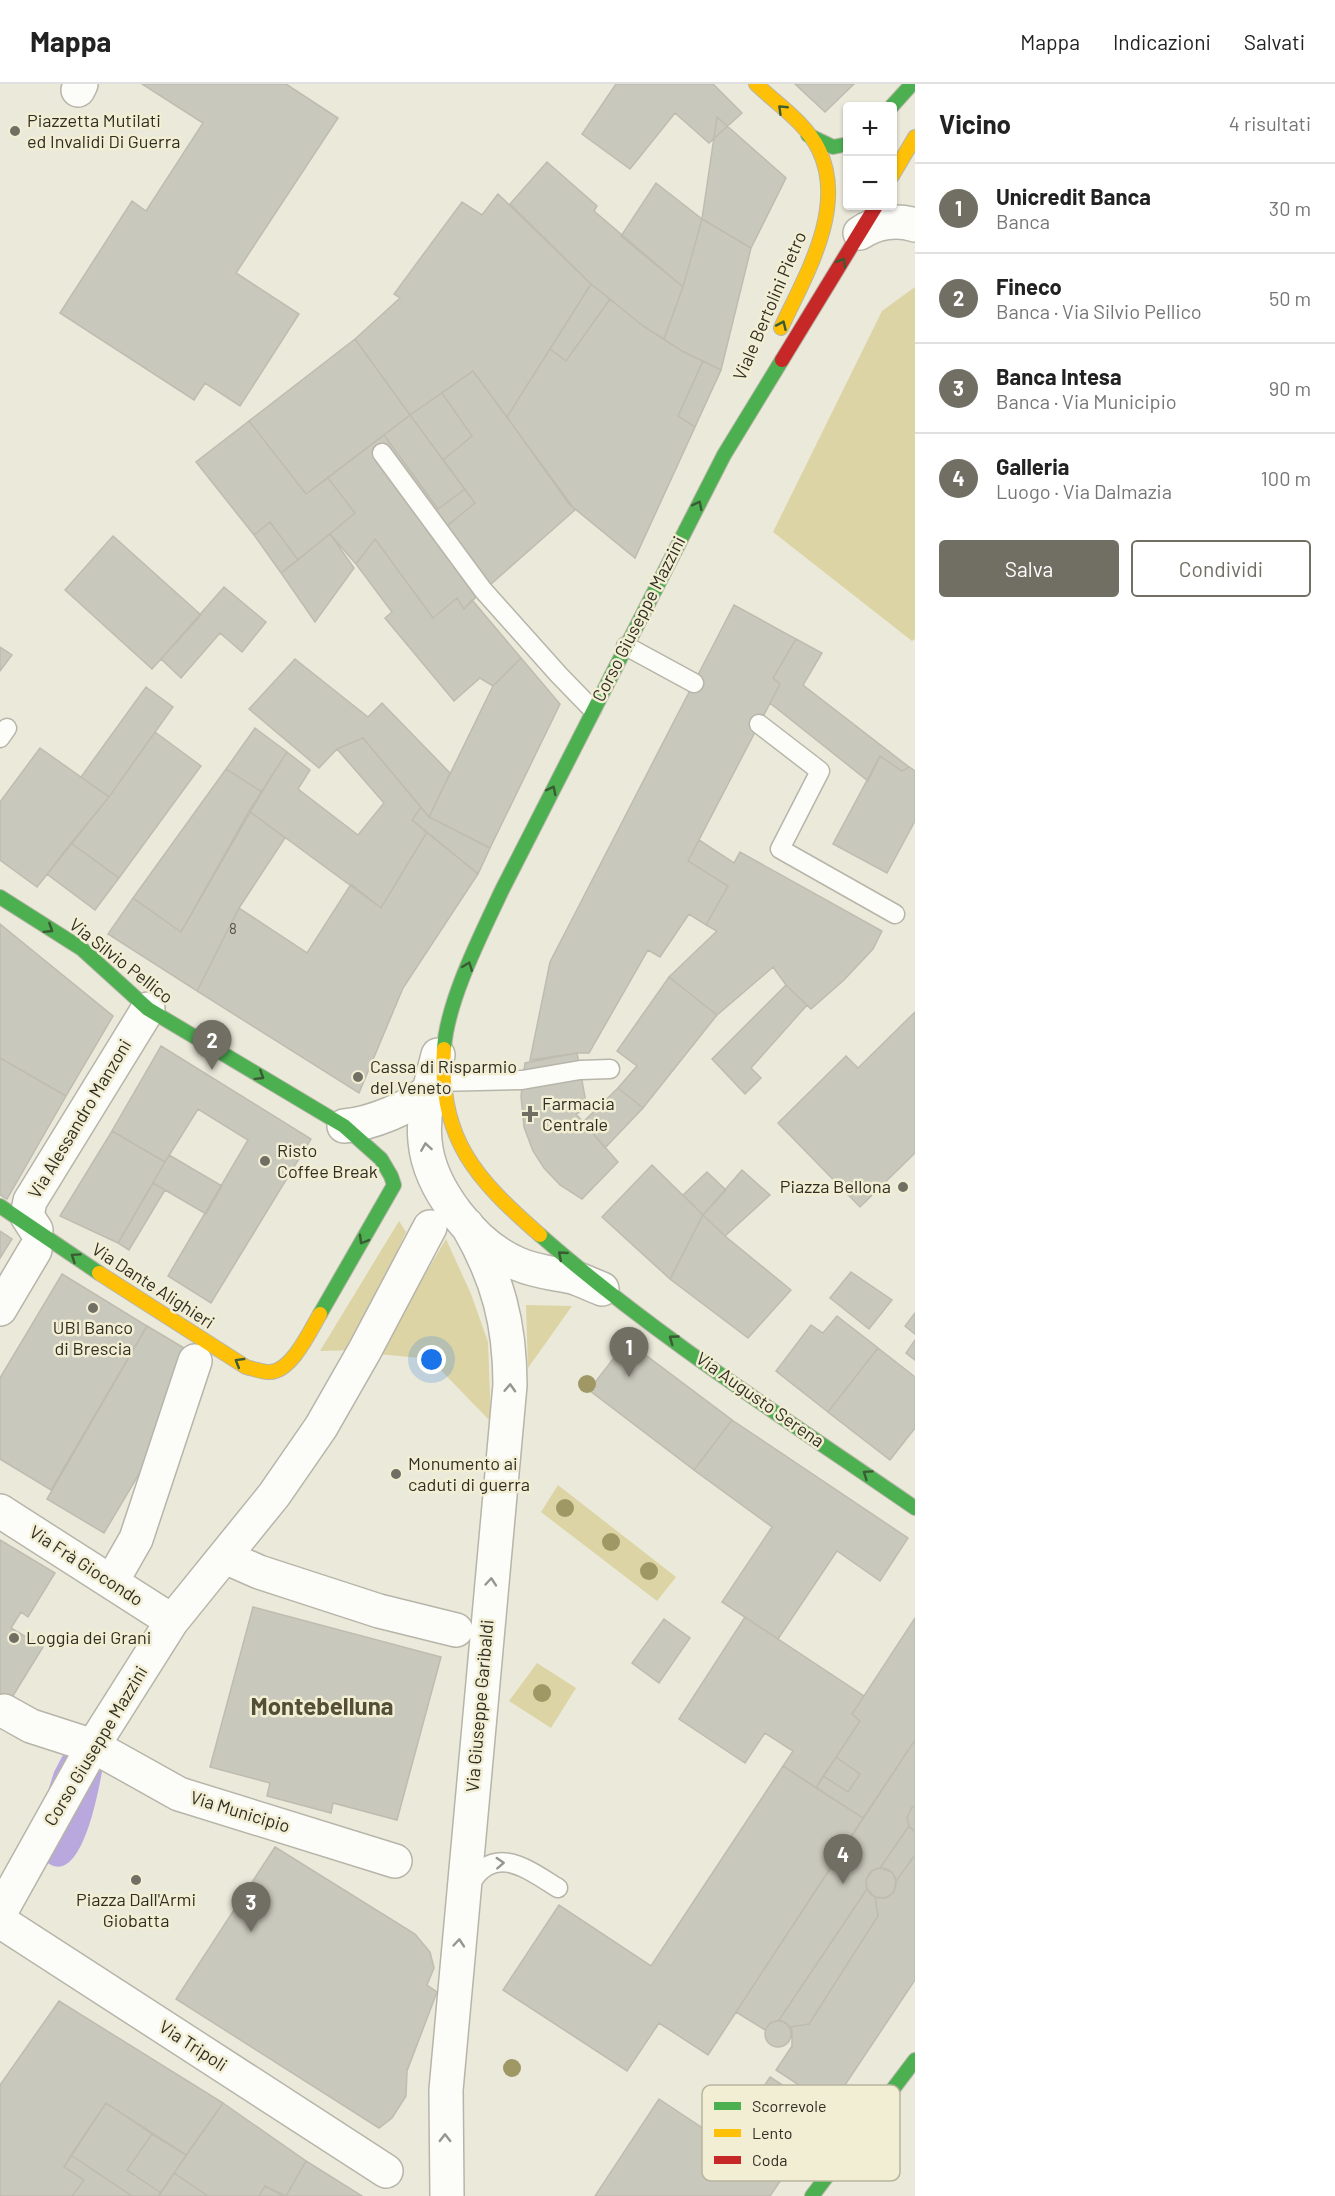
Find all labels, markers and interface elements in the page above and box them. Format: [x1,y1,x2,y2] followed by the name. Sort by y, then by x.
[30,24,111,58] text: Mappa
[1020,29,1080,54] text: Mappa
[1113,29,1211,54] text: Indicazioni
[1244,29,1305,54] text: Salvati
[843,102,897,210] map controls
[843,102,897,156] button: +
[779,106,790,117] one-way arrow
[939,108,1011,139] text: Vicino
[27,109,180,152] place label: Piazzetta Mutilati ed Invalidi Di Guerra
[1229,111,1311,135] text: 4 risultati
[8,124,22,138] marker: Piazzetta Mutilati ed Invalidi Di Guerra
[843,156,897,210] button: −
[996,183,1151,209] text: Unicredit Banca
[955,196,962,220] text: 1
[1269,196,1311,220] text: 30 m
[996,209,1050,233] text: Banca
[728,228,810,383] street label: Viale Bertolini Pietro
[834,258,846,268] one-way arrow
[996,273,1062,299] text: Fineco
[953,286,964,310] text: 2
[1269,286,1311,310] text: 50 m
[996,299,1202,323] text: Banca · Via Silvio Pellico
[775,321,787,332] one-way arrow
[996,363,1122,389] text: Banca Intesa
[953,376,964,400] text: 3
[1269,376,1311,400] text: 90 m
[996,389,1177,413] text: Banca · Via Municipio
[996,453,1069,479] text: Galleria
[952,466,965,490] text: 4
[1261,466,1311,490] text: 100 m
[996,479,1172,503] text: Luogo · Via Dalmazia
[691,500,703,511] one-way arrow
[587,532,689,705] street label: Corso Giuseppe Mazzini
[939,540,1119,597] button: Salva
[1131,540,1311,597] button: Condividi
[545,786,556,797] one-way arrow
[65,913,178,1008] street label: Via Silvio Pellico
[229,919,237,937] house number: 8
[43,921,54,932] one-way arrow
[461,961,473,972] one-way arrow
[192,1020,232,1070] pin: 2
[23,1035,135,1202] street label: Via Alessandro Manzoni
[370,1055,517,1098] place label: Cassa di Risparmio del Veneto
[254,1068,264,1080] one-way arrow
[351,1070,365,1084] marker: Cassa di Risparmio del Veneto
[542,1092,615,1135] place label: Farmacia Centrale
[523,1107,537,1121] marker: Farmacia Centrale
[277,1139,378,1182] place label: Risto Coffee Break
[421,1142,433,1151] one-way arrow
[258,1154,272,1168] marker: Risto Coffee Break
[780,1175,891,1197] place label: Piazza Bellona
[896,1180,910,1194] marker: Piazza Bellona
[359,1234,370,1244] one-way arrow
[88,1237,219,1333] street label: Via Dante Alighieri
[558,1251,568,1262] one-way arrow
[71,1253,82,1264] one-way arrow
[86,1301,100,1315] marker: UBI Banco di Brescia
[53,1316,133,1359] place label: UBI Banco di Brescia
[610,1328,648,1377] pin: 1
[668,1335,679,1346] one-way arrow
[417,1345,446,1374] your location
[692,1347,829,1452] street label: Via Augusto Serena
[235,1358,245,1369] one-way arrow
[503,1383,516,1392] one-way arrow
[408,1452,530,1495] place label: Monumento ai caduti di guerra
[389,1467,403,1481] marker: Monumento ai caduti di guerra
[862,1470,873,1481] one-way arrow
[26,1520,147,1610] street label: Via Frà Giocondo
[484,1577,497,1586] one-way arrow
[460,1619,498,1793] street label: Via Giuseppe Garibaldi
[26,1626,151,1648] place label: Loggia dei Grani
[7,1631,21,1645] marker: Loggia dei Grani
[39,1662,152,1829] street label: Corso Giuseppe Mazzini
[251,1691,393,1720] district label: Montebelluna
[188,1785,293,1837] street label: Via Municipio
[824,1834,862,1884] pin: 4
[496,1857,505,1870] one-way arrow
[129,1873,143,1887] marker: Piazza Dall'Armi Giobatta
[232,1882,270,1932] pin: 3
[76,1888,196,1931] place label: Piazza Dall'Armi Giobatta
[453,1939,466,1948] one-way arrow
[155,2015,232,2075] street label: Via Tripoli
[702,2085,900,2181] legend
[752,2096,826,2115] text: Scorrevole
[752,2123,793,2142] text: Lento
[439,2133,451,2142] one-way arrow
[752,2150,787,2169] text: Coda

